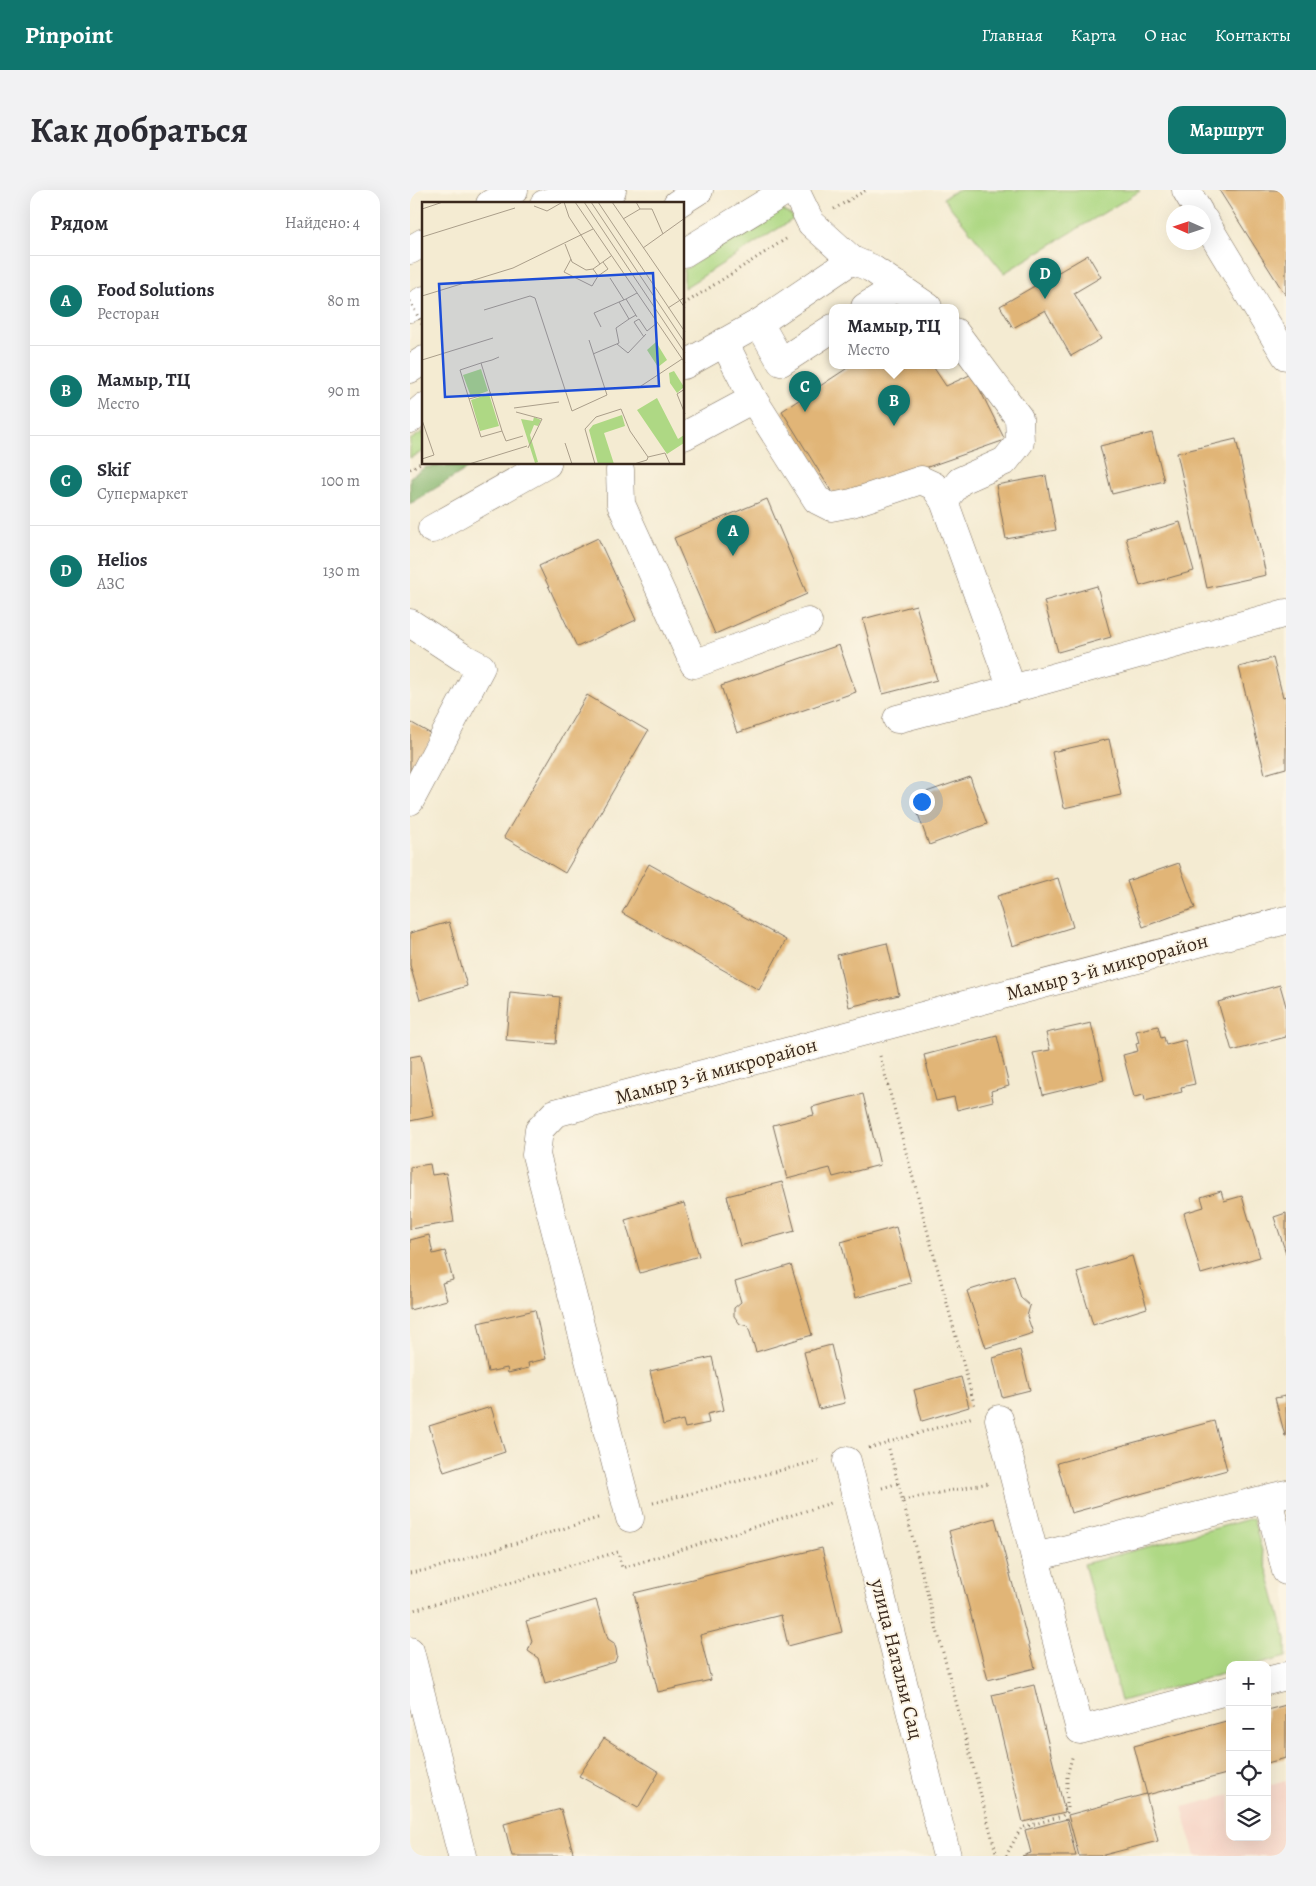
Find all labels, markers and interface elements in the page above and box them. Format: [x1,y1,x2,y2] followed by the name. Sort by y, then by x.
[25,19,113,51] text: Pinpoint
[982,23,1043,47] text: Главная
[1071,23,1116,47] text: Карта
[1144,23,1187,47] text: О нас
[1215,23,1291,47] text: Контакты
[30,106,248,154] text: Как добраться
[1168,106,1286,154] button: Маршрут
[422,202,685,465] inset map
[1166,205,1211,250] north arrow
[50,209,108,237] text: Рядом
[285,212,360,234] text: Найдено: 4
[1029,258,1061,299] pin: D
[97,277,215,303] text: Food Solutions
[61,290,71,312] text: A
[327,290,360,312] text: 80 m
[97,303,160,325] text: Ресторан
[829,304,959,369] popup
[847,313,941,339] text: Мамыр, ТЦ
[847,339,890,361] text: Место
[97,367,190,393] text: Мамыр, ТЦ
[789,371,821,412] pin: C
[61,380,71,402] text: B
[328,380,360,402] text: 90 m
[878,385,910,426] pin: B
[97,393,140,415] text: Место
[97,457,129,483] text: Skif
[61,470,71,492] text: C
[321,470,360,492] text: 100 m
[97,483,188,505] text: Супермаркет
[717,515,749,556] pin: A
[97,547,148,573] text: Helios
[60,560,72,582] text: D
[323,560,360,582] text: 130 m
[97,573,125,595] text: АЗС
[909,789,935,815] your location
[1003,927,1211,1007] street label: Мамыр 3-й микрорайон
[612,1031,820,1111] street label: Мамыр 3-й микрорайон
[864,1575,930,1742] street label: улица Натальи Сац
[1226,1661,1271,1841] map controls
[1226,1661,1271,1706] button: +
[1226,1706,1271,1751] button: −
[1226,1751,1271,1796] button: locate
[1226,1796,1271,1841] button: layers

